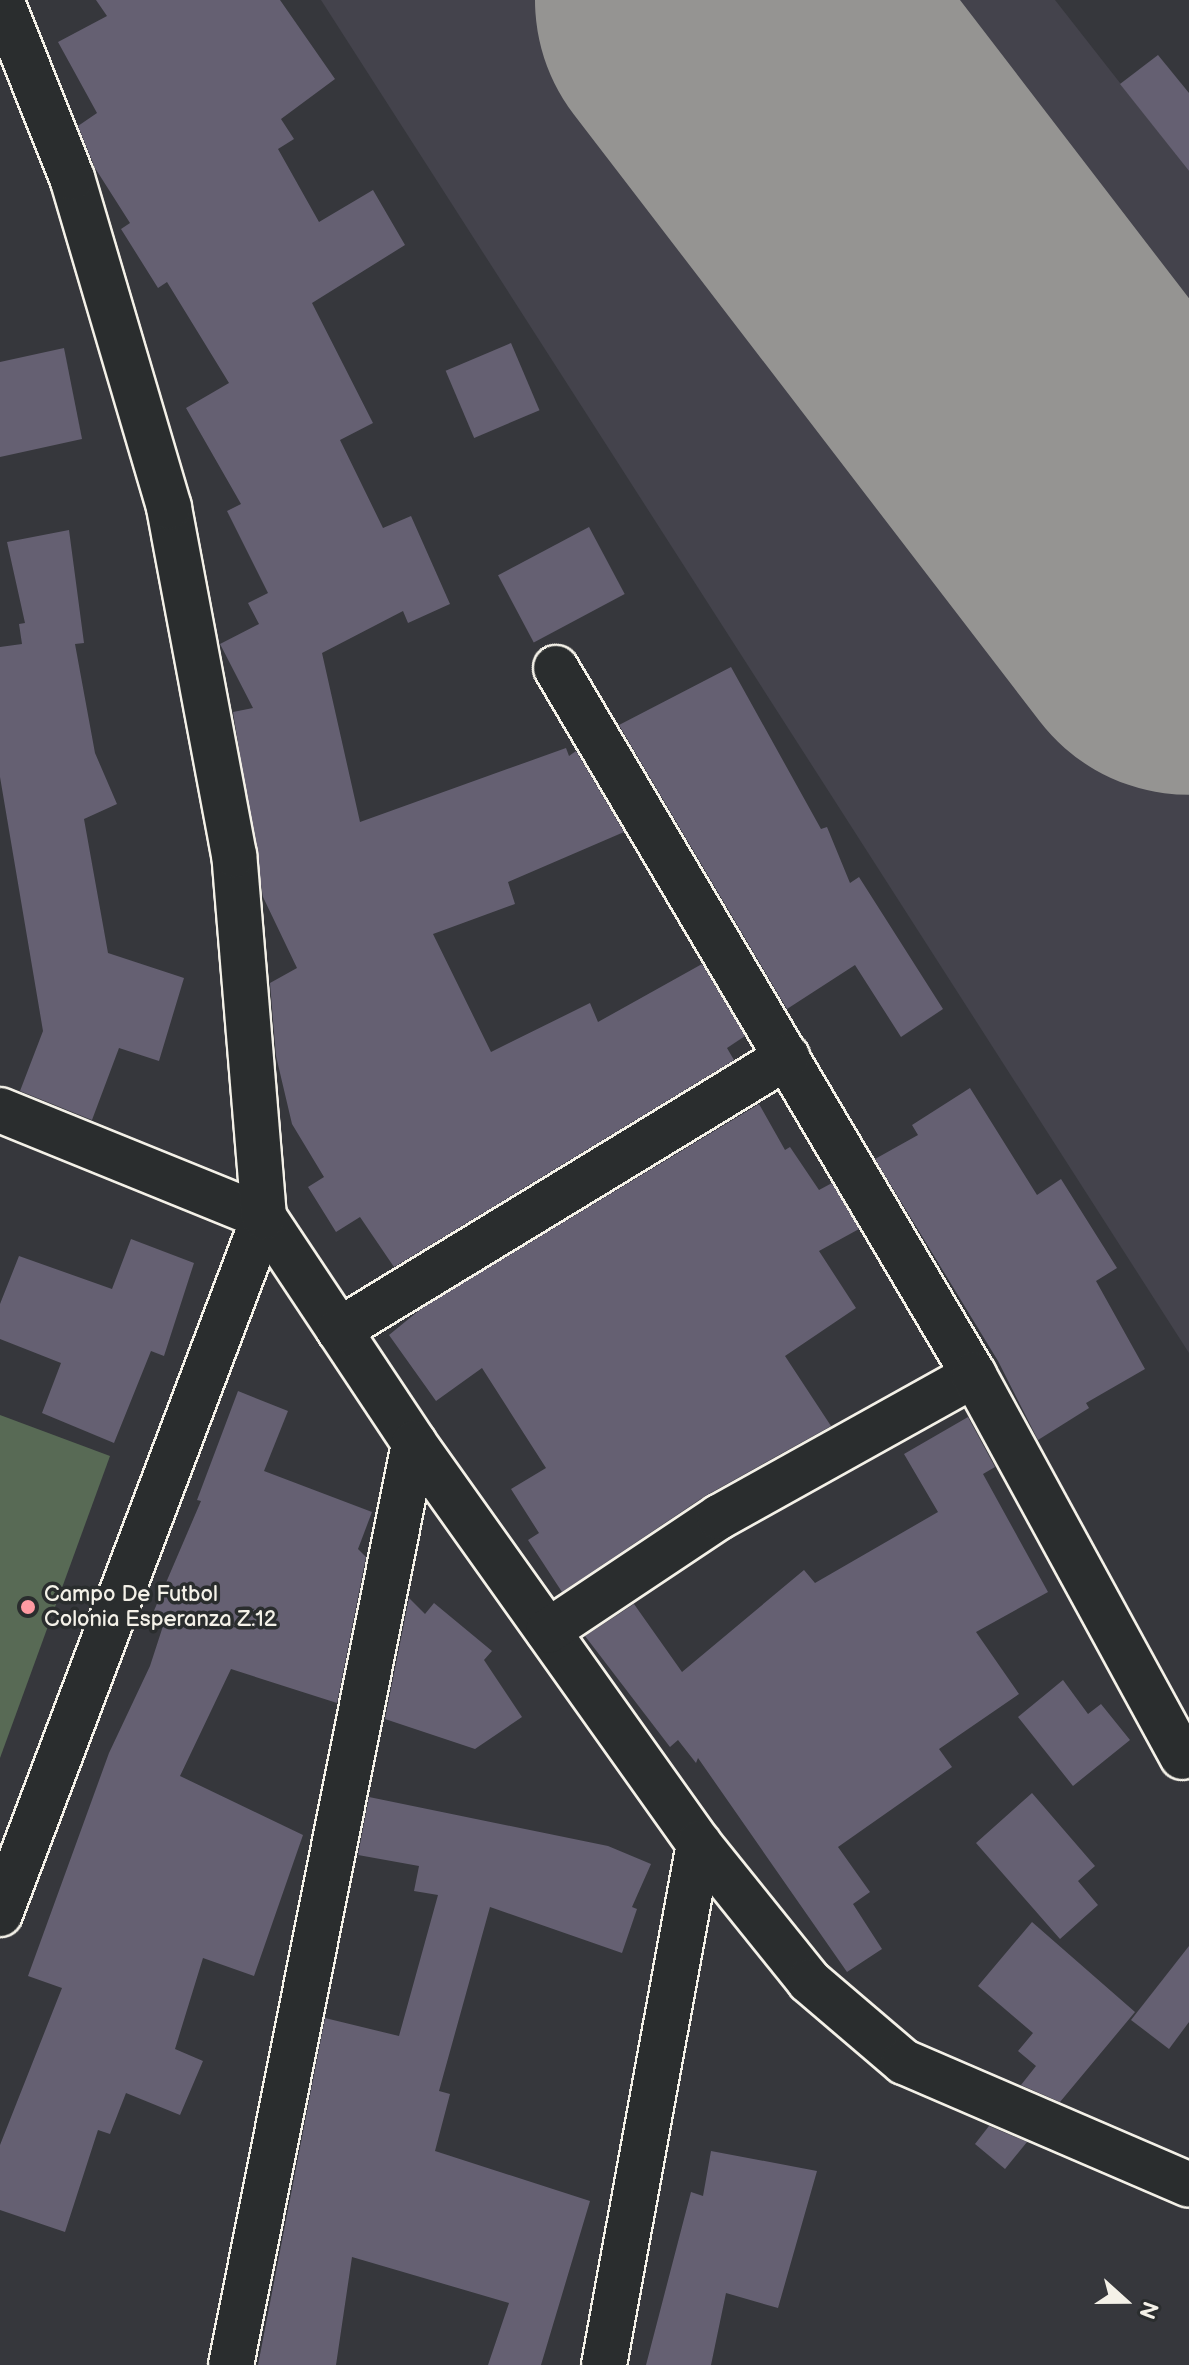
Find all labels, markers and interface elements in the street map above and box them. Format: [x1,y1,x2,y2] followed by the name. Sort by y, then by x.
[44,1581,277,1632] place label: Campo De Futbol Colonia Esperanza Z.12
[19,1598,37,1616] marker: Campo De Futbol Colonia Esperanza Z.12
[1085,2261,1165,2341] north arrow
[1132,2297,1163,2322] text: N

